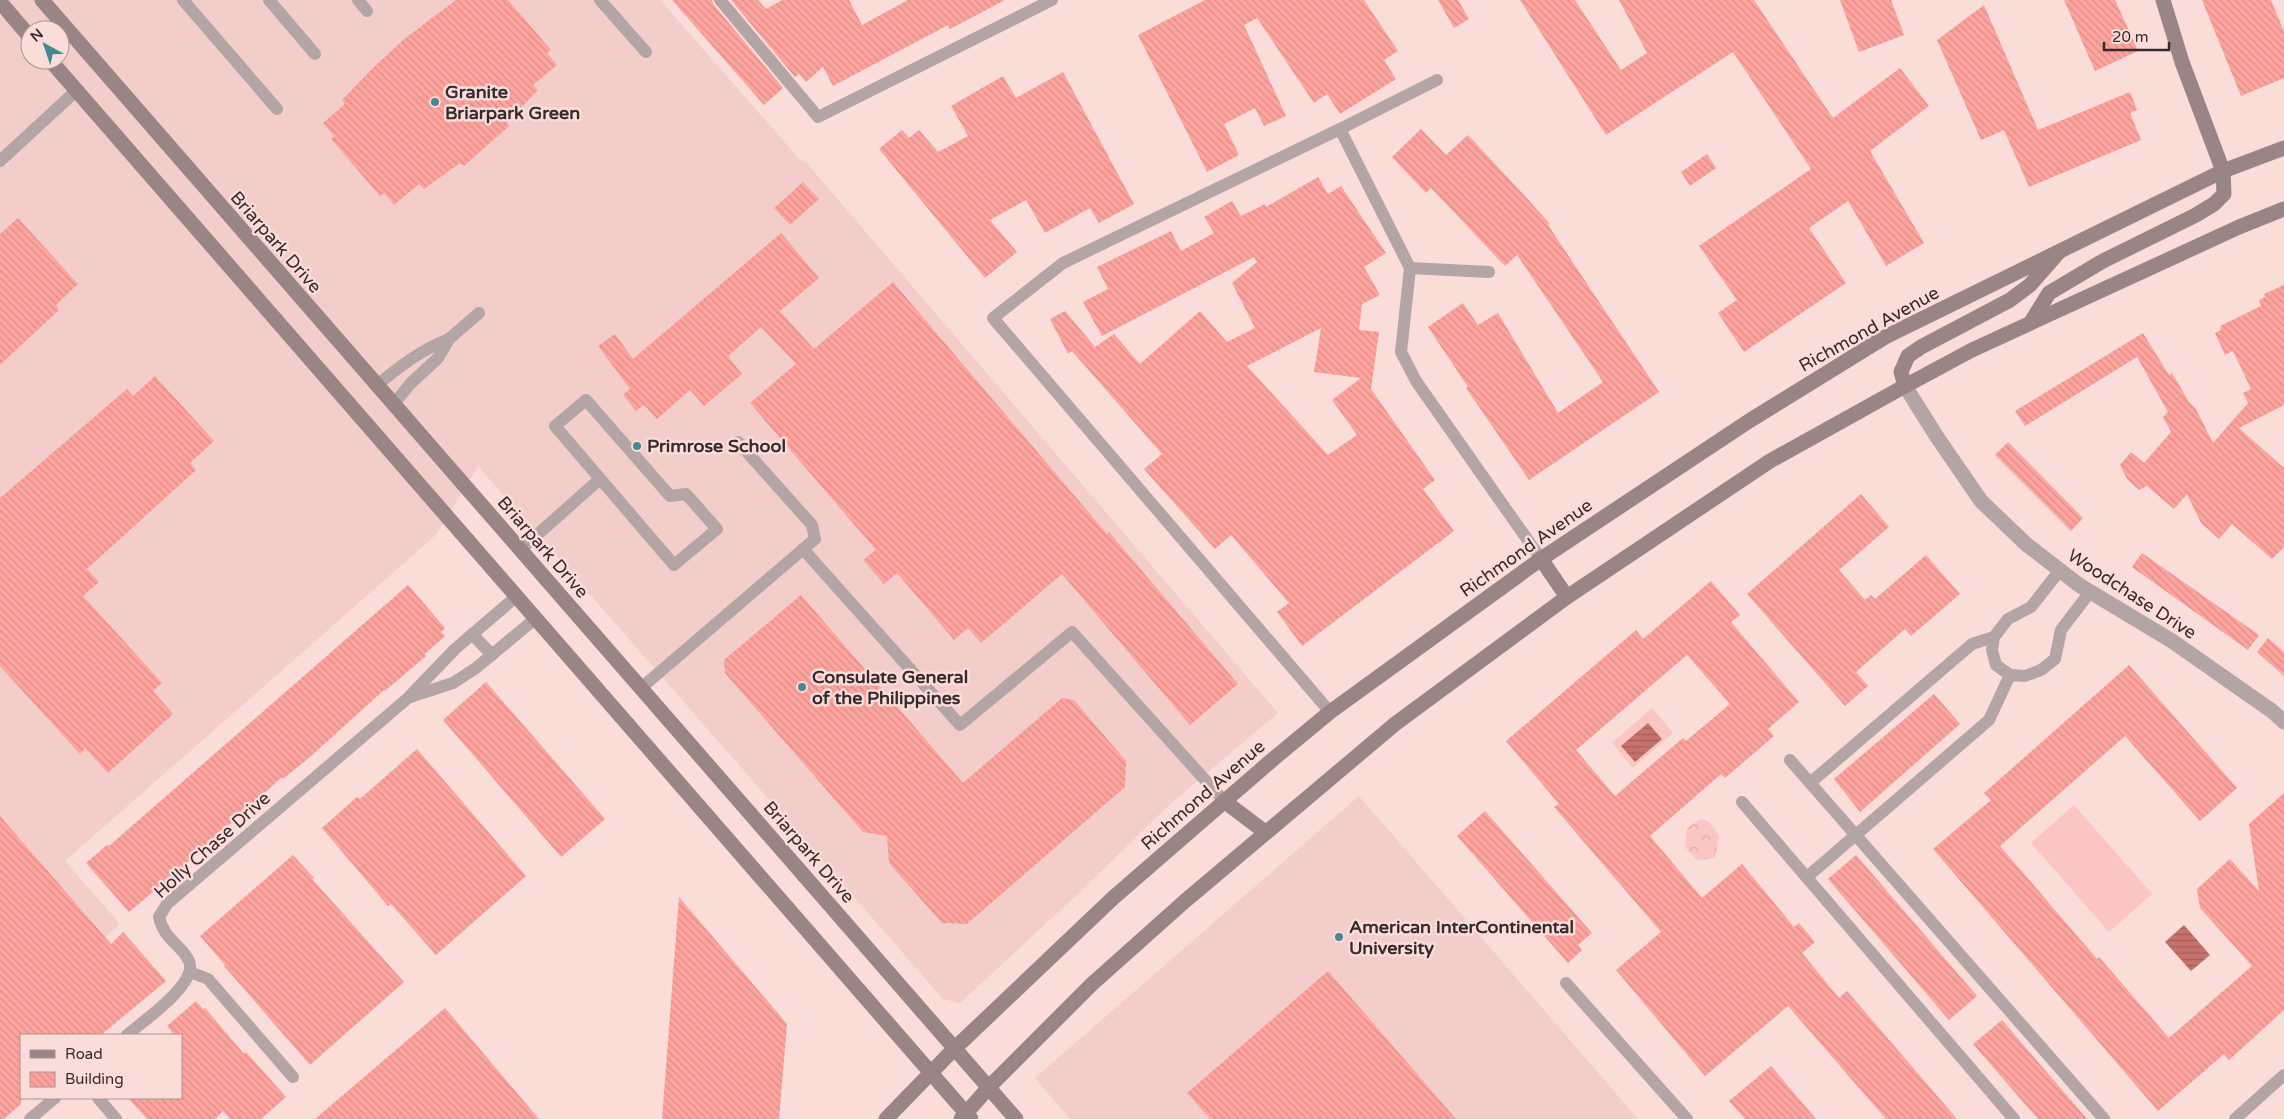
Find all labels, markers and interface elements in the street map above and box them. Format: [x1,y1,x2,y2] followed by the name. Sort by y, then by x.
[20,20,70,70] north arrow
[2104,20,2169,52] scale bar
[27,25,47,46] text: N
[2112,28,2149,46] text: 20 m
[445,81,580,124] place label: Granite Briarpark Green
[429,96,441,108] marker: Granite Briarpark Green
[226,187,326,297] street label: Briarpark Drive
[1795,281,1943,377] street label: Richmond Avenue
[647,435,786,457] place label: Primrose School
[631,440,643,452] marker: Primrose School
[493,492,593,602] street label: Briarpark Drive
[1455,494,1597,602] street label: Richmond Avenue
[2063,544,2201,644] street label: Woodchase Drive
[812,666,968,709] place label: Consulate General of the Philippines
[796,681,808,693] marker: Consulate General of the Philippines
[1137,735,1269,855] street label: Richmond Avenue
[149,787,275,903] street label: Holly Chase Drive
[759,797,859,907] street label: Briarpark Drive
[1349,916,1574,959] place label: American InterContinental University
[1333,931,1345,943] marker: American InterContinental University
[20,1034,182,1099] legend
[65,1045,103,1063] text: Road
[65,1070,124,1088] text: Building

